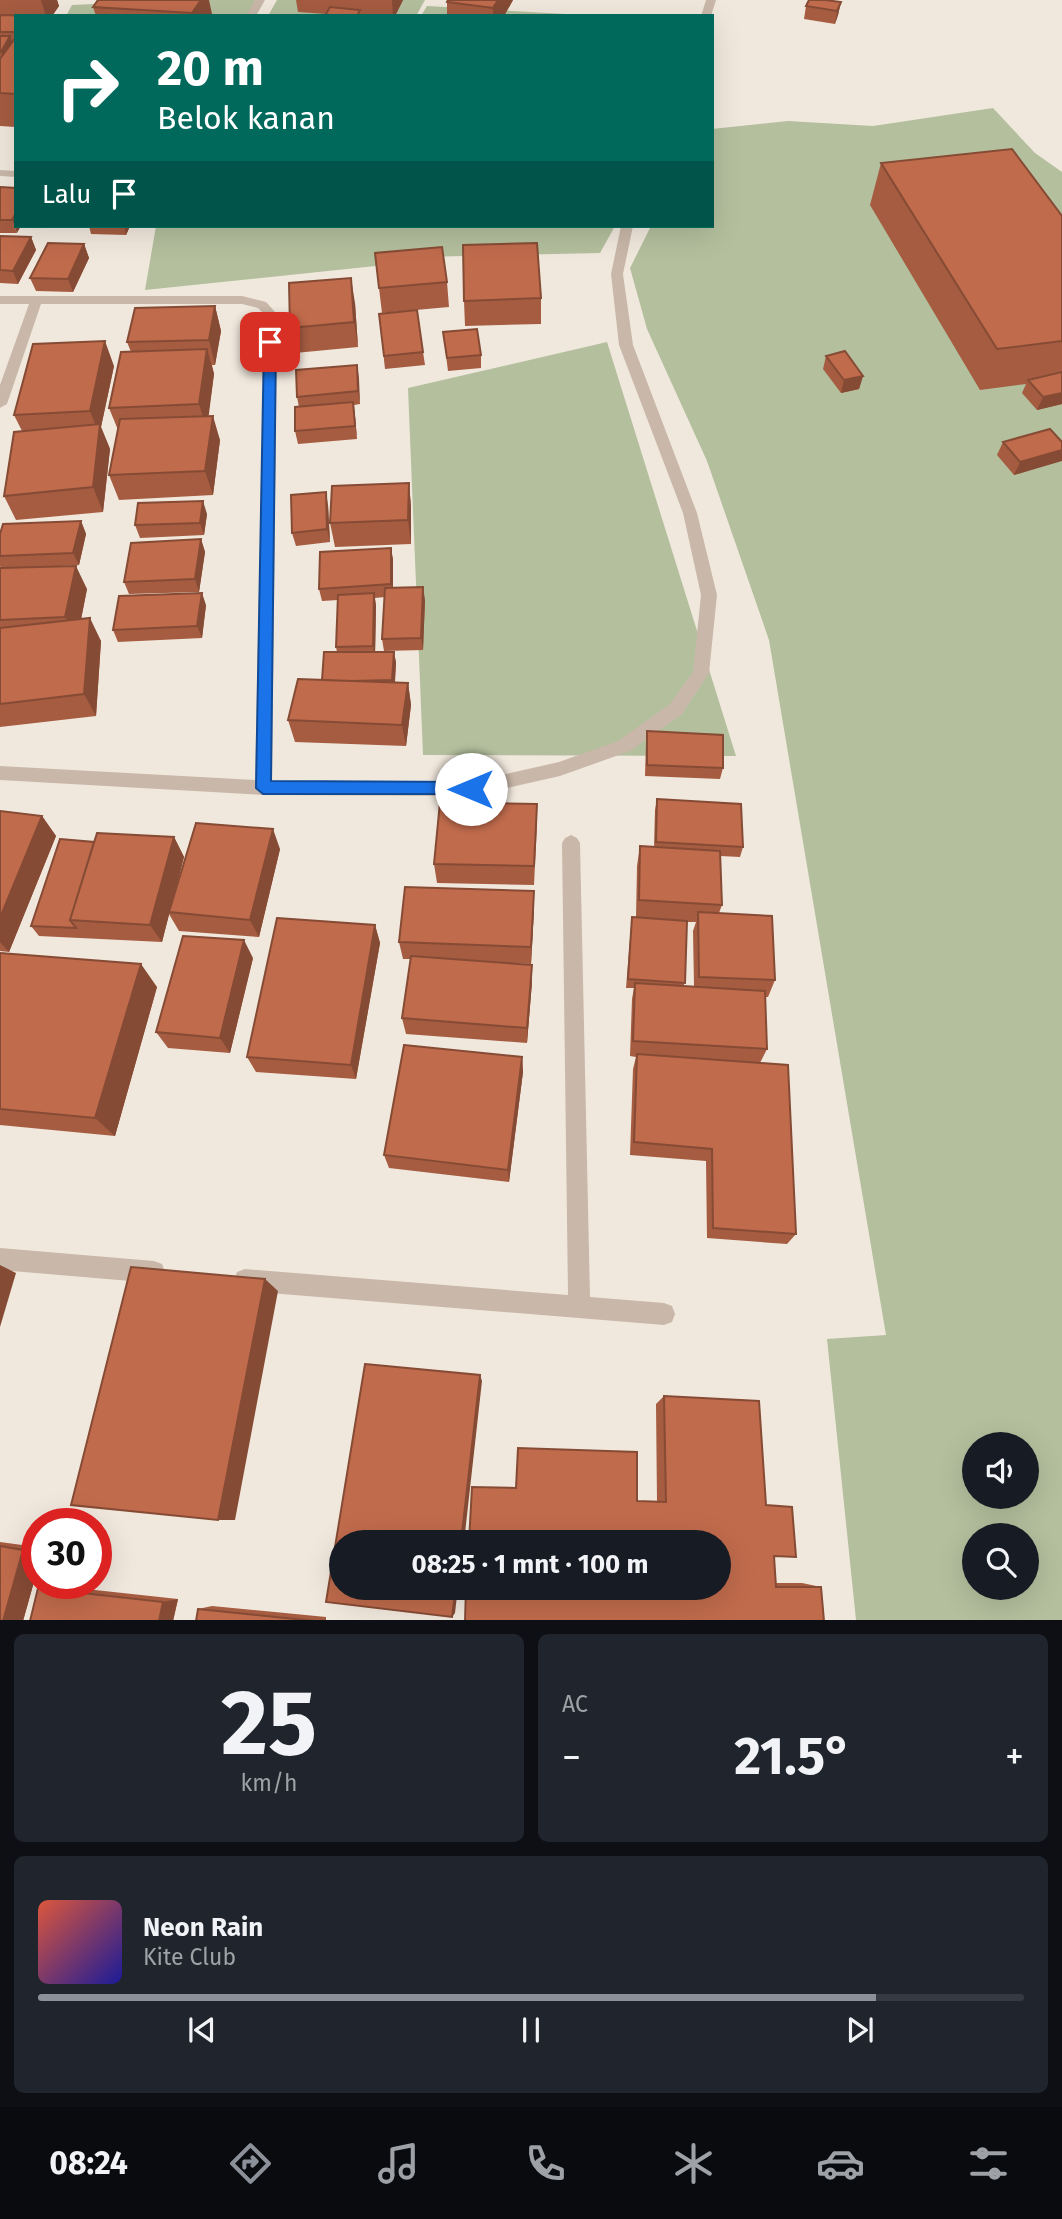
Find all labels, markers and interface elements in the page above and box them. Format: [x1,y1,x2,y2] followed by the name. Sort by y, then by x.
[157,39,264,98] text: 20 m
[42,42,133,133] icon: right
[157,99,335,137] text: Belok kanan
[105,175,143,213] icon: arrive
[42,179,91,210] text: Lalu
[240,312,300,372] pin
[251,323,289,361] icon: arrive
[434,752,508,826] position arrow
[962,1432,1039,1600] map controls
[962,1432,1039,1509] button: sound
[21,1508,112,1599] speed limit sign: 30
[962,1523,1039,1600] button: search
[412,1549,648,1580] text: 08:25 · 1 mnt · 100 m
[221,1669,317,1778] text: 25
[562,1690,588,1718] text: AC
[734,1725,852,1788] text: 21.5°
[562,1734,581,1780] text: −
[1005,1734,1024,1780] text: +
[241,1769,297,1797] text: km/h
[143,1912,263,1943] text: Neon Rain
[143,1943,236,1971] text: Kite Club
[183,2011,221,2049] icon: previous
[512,2011,550,2049] icon: pause
[841,2011,879,2049] icon: next
[226,2139,275,2188] icon: directions
[374,2139,423,2188] icon: music
[521,2139,570,2188] icon: phone
[669,2139,718,2188] icon: climate
[816,2139,865,2188] icon: car
[964,2139,1013,2188] icon: filters
[49,2144,128,2182] text: 08:24

